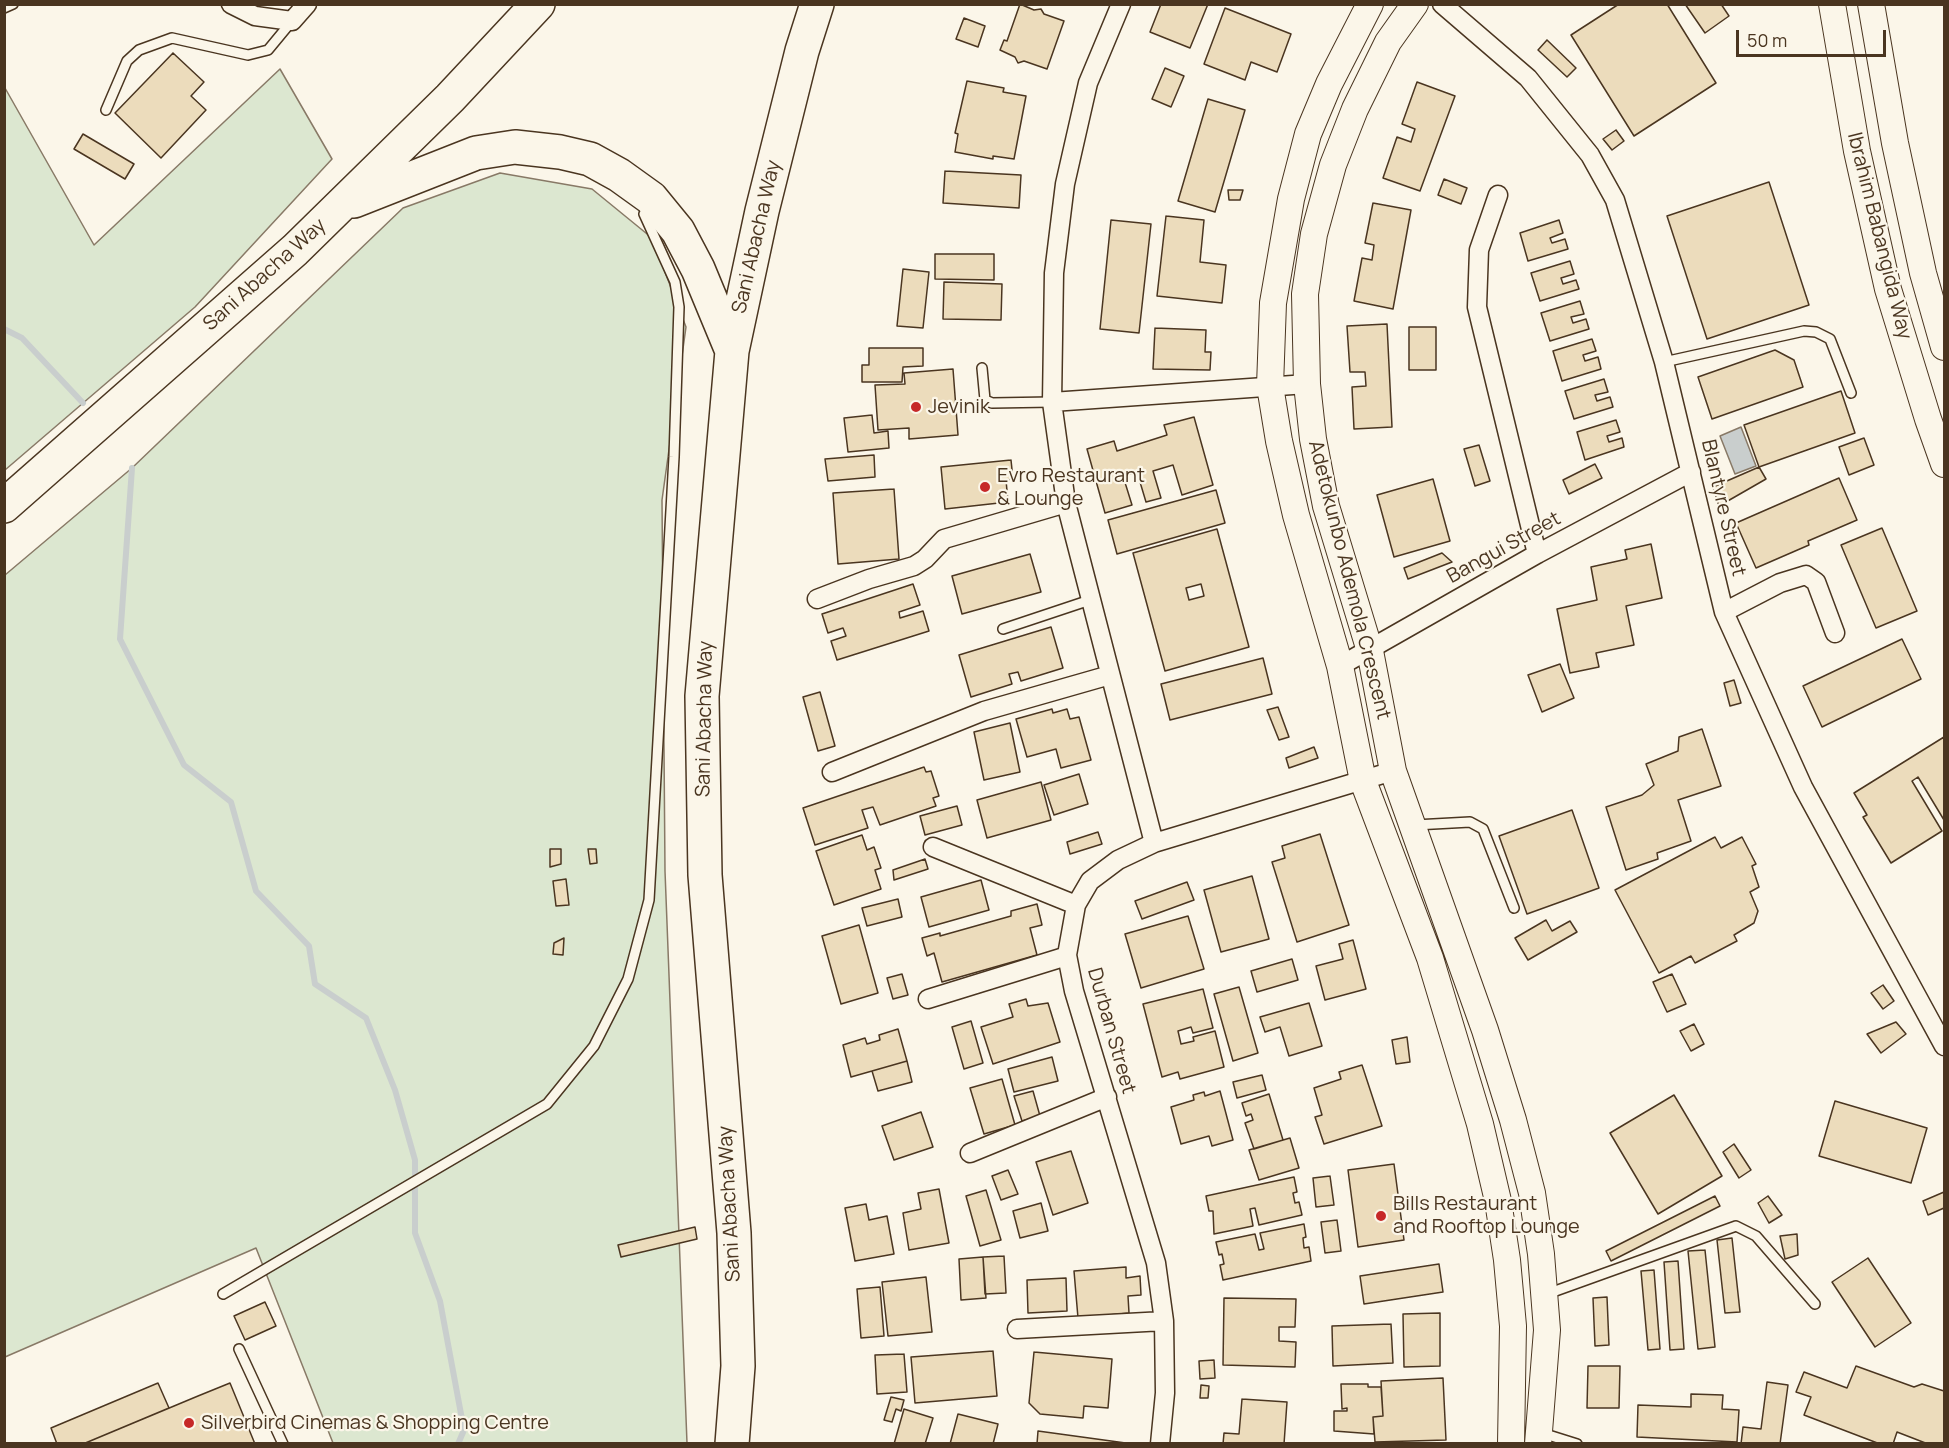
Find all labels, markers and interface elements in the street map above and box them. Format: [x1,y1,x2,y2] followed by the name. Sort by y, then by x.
[1739,18,1889,56] scale bar
[1747,28,1787,52] text: 50 m
[1842,130,1916,342] street label: Ibrahim Babangida Way
[728,158,786,316] street label: Sani Abacha Way
[199,214,331,336] street label: Sani Abacha Way
[928,395,990,419] place label: Jevinik
[909,400,923,414] marker: Jevinik
[1696,437,1750,579] street label: Blantyre Street
[1303,438,1395,722] street label: Adetokunbo Ademola Crescent
[997,464,1145,511] place label: Evro Restaurant & Lounge
[978,480,992,494] marker: Evro Restaurant & Lounge
[1443,507,1565,589] street label: Bangui Street
[692,641,718,797] street label: Sani Abacha Way
[1082,965,1140,1097] street label: Durban Street
[714,1125,746,1283] street label: Sani Abacha Way
[1393,1192,1580,1239] place label: Bills Restaurant and Rooftop Lounge
[1374,1209,1388,1223] marker: Bills Restaurant and Rooftop Lounge
[201,1411,549,1435] place label: Silverbird Cinemas & Shopping Centre
[182,1416,196,1430] marker: Silverbird Cinemas & Shopping Centre

